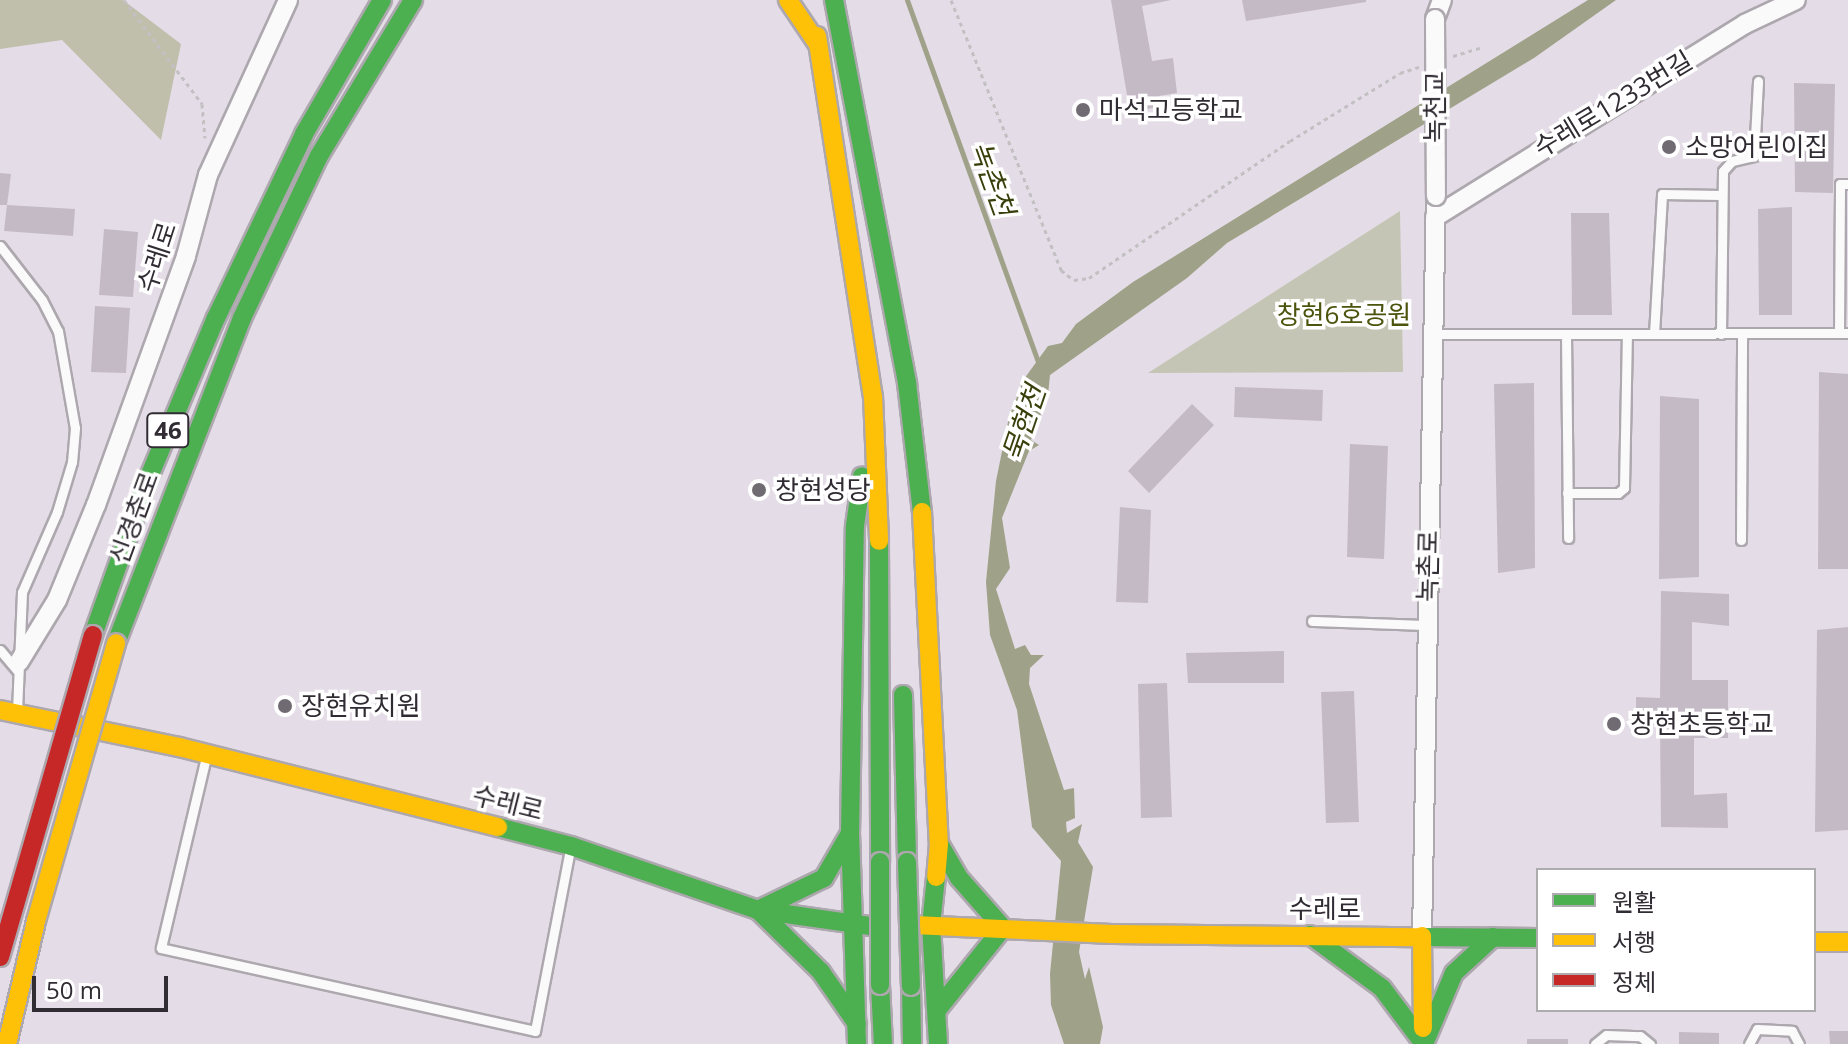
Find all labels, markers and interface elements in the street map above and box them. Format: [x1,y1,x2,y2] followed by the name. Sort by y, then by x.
[1528,45,1698,163] street label: 수레로1233번길
[1419,71,1451,143] street label: 녹천교
[1099,94,1243,126] place label: 마석고등학교
[1074,101,1092,119] marker: 마석고등학교
[1685,131,1829,163] place label: 소망어린이집
[964,136,1022,220] water label: 녹촌천
[1660,138,1678,156] marker: 소망어린이집
[131,218,183,296] street label: 수레로
[1277,299,1411,331] park label: 창현6호공원
[995,381,1051,465] water label: 묵현천
[146,410,190,450] road number: 46
[103,468,165,568] street label: 신경춘로
[775,474,871,506] place label: 창현성당
[750,481,768,499] marker: 창현성당
[1412,530,1444,602] street label: 녹촌로
[301,690,421,722] place label: 장현유치원
[276,697,294,715] marker: 장현유치원
[1630,708,1774,740] place label: 창현초등학교
[1605,715,1623,733] marker: 창현초등학교
[469,779,547,827] street label: 수레로
[1536,868,1816,1012] legend
[1612,885,1656,918] text: 원활
[1289,893,1361,925] street label: 수레로
[1612,925,1656,958] text: 서행
[36,960,172,1010] scale bar
[1612,965,1656,998] text: 정체
[46,973,102,1006] text: 50 m

